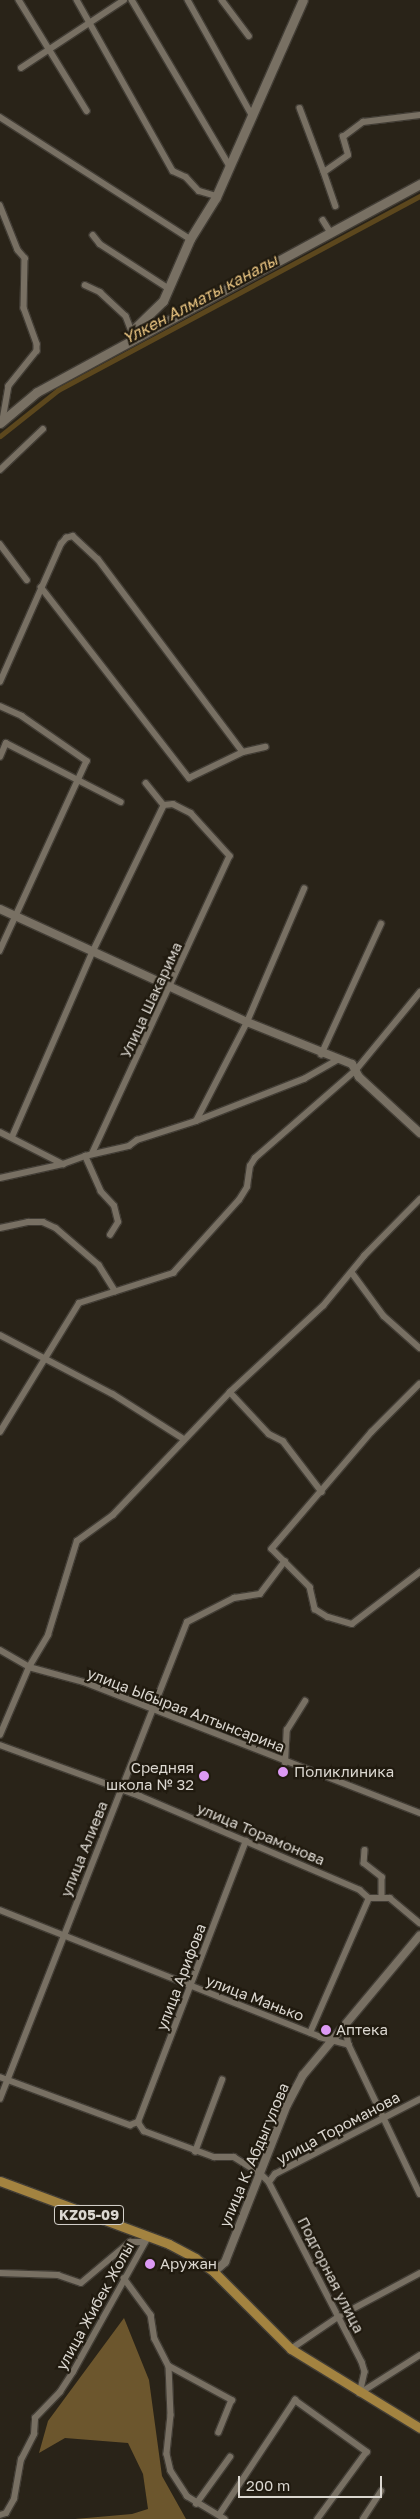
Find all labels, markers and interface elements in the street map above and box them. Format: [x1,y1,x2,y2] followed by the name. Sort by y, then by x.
[119,250,281,348] water label: Үлкен Алматы каналы
[116,939,186,1061] street label: Улица Шакарима
[85,1664,287,1756] street label: улица Ыбырая Алтынсарина
[106,1758,194,1793] place label: Средняя школа № 32
[294,1763,394,1781] place label: Поликлиника
[276,1765,290,1779] marker: Поликлиника
[198,1770,210,1782] marker: Средняя школа № 32
[57,1799,111,1899] street label: улица Алиева
[194,1799,328,1869] street label: улица Торамонова
[152,1921,210,2033] street label: улица Арифова
[203,1971,307,2025] street label: улица Манько
[336,2021,388,2039] place label: Аптека
[320,2024,332,2036] marker: Аптека
[215,2080,293,2230] street label: улица К. Абдыгулова
[273,2088,403,2168] street label: улица Тороманова
[53,2204,125,2226] road number: KZ05-09
[294,2214,368,2336] street label: Подгорная улица
[52,2239,138,2373] street label: улица Жибек Жолы
[160,2255,217,2273] place label: Аружан
[144,2258,156,2270] marker: Аружан
[240,2466,384,2498] scale bar
[246,2476,290,2494] text: 200 m

